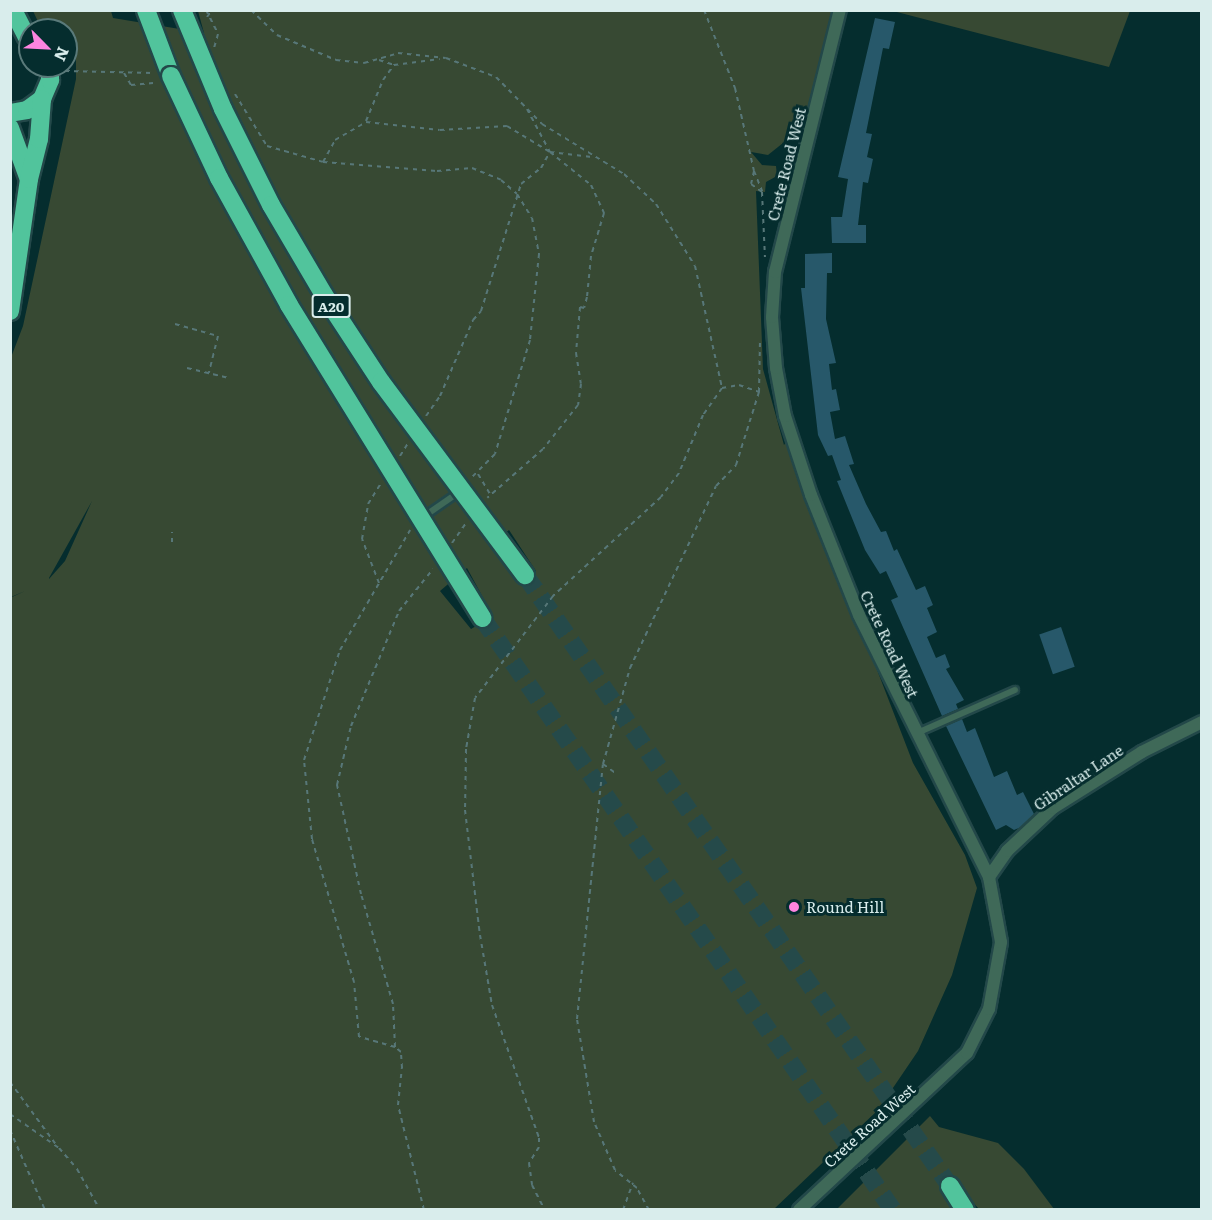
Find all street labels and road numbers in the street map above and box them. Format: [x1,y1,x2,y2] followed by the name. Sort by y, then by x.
[763,105,809,223] street label: Crete Road West
[312,295,350,317] road number: A20
[857,587,923,701] street label: Crete Road West
[1030,740,1126,814] street label: Gibraltar Lane
[820,1079,918,1171] street label: Crete Road West

